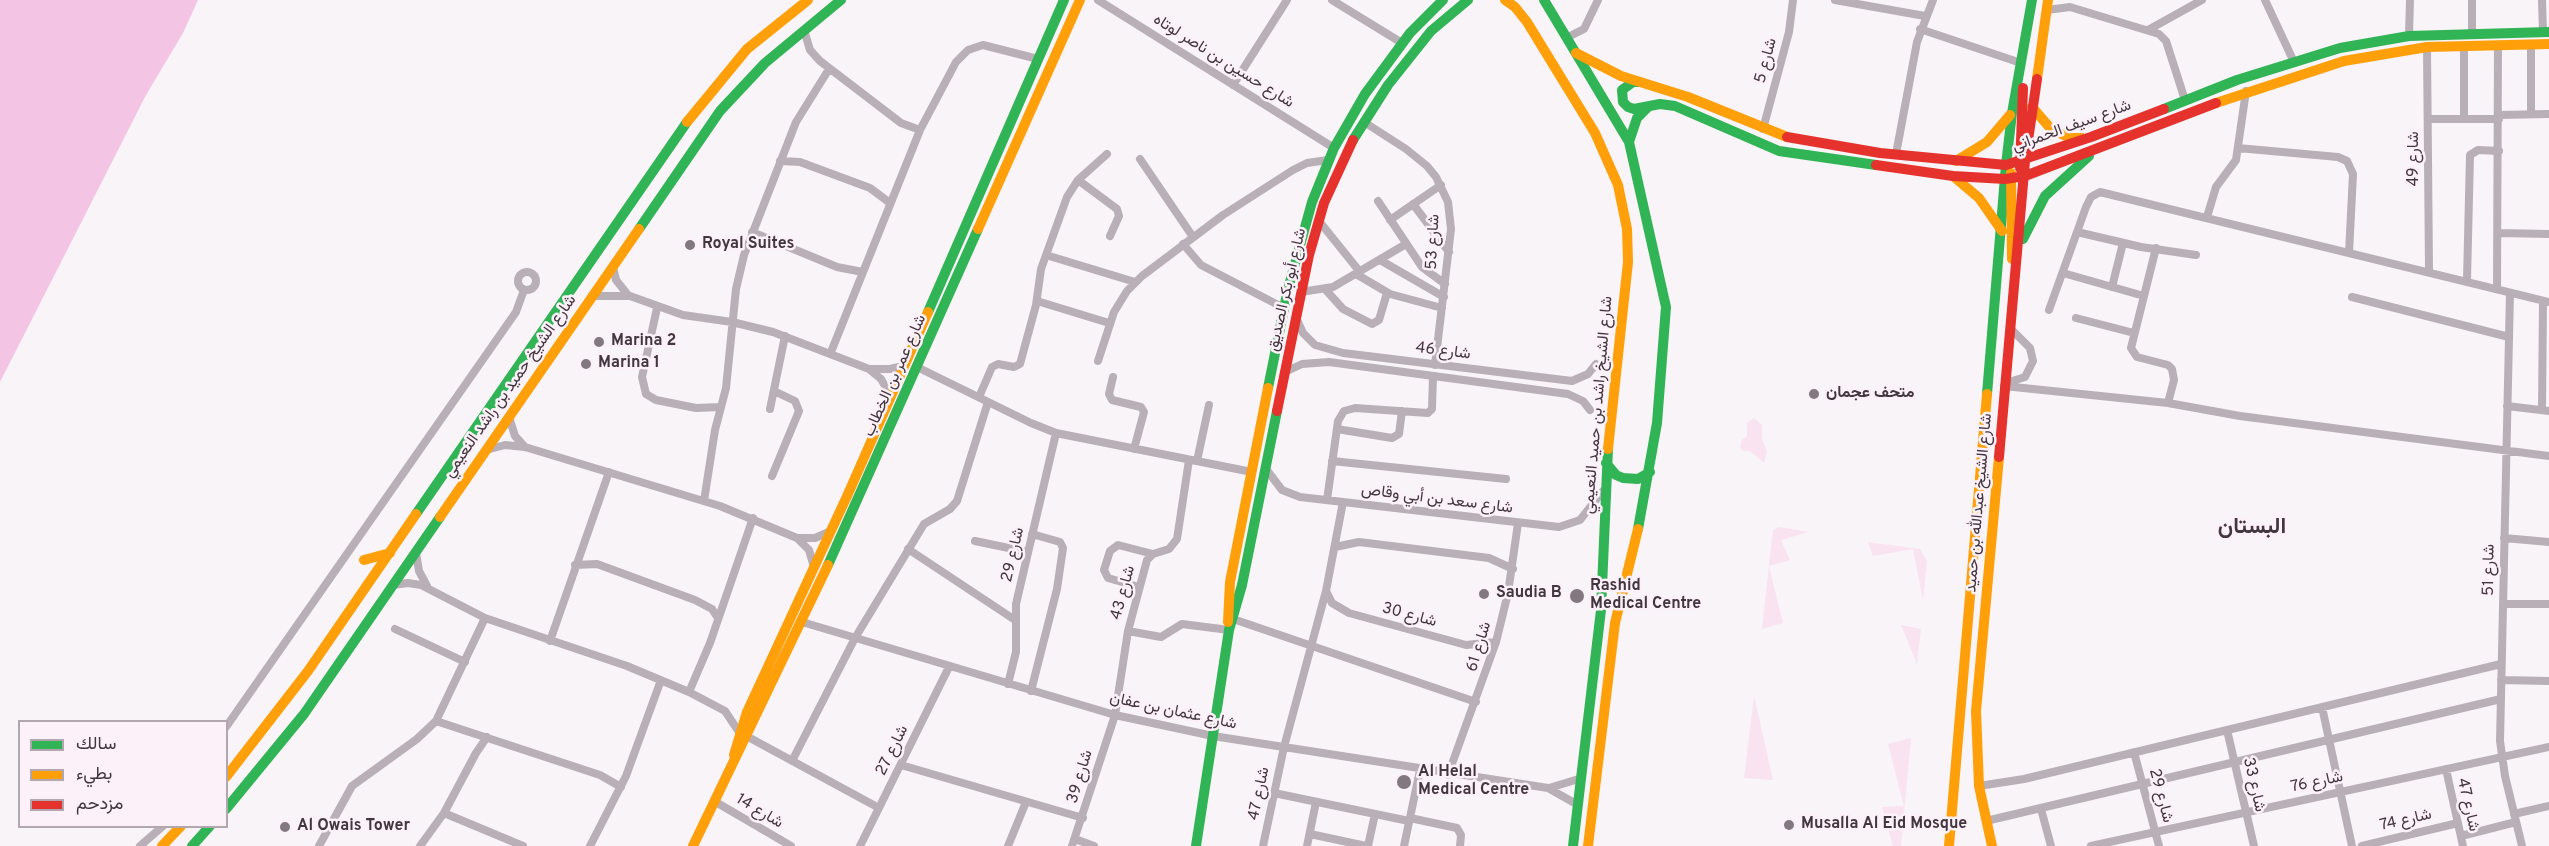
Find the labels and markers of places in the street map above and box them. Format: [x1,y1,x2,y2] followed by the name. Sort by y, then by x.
[702,235,794,255] place label: Royal Suites
[683,238,697,252] marker: Royal Suites
[611,332,676,352] place label: Marina 2
[592,335,606,349] marker: Marina 2
[598,354,660,374] place label: Marina 1
[579,357,593,371] marker: Marina 1
[1826,384,1914,404] place label: متحف عجمان
[1807,387,1821,401] marker: متحف عجمان
[1590,577,1701,615] place label: Rashid Medical Centre
[1496,584,1562,604] place label: Saudia B
[1477,587,1491,601] marker: Saudia B
[1568,587,1586,605] marker: Rashid Medical Centre
[1418,763,1529,801] place label: Al Helal Medical Centre
[1395,773,1413,791] marker: Al Helal Medical Centre
[1801,815,1967,835] place label: Musalla Al Eid Mosque
[297,817,410,837] place label: Al Owais Tower
[1782,818,1796,832] marker: Musalla Al Eid Mosque
[278,820,292,834] marker: Al Owais Tower

